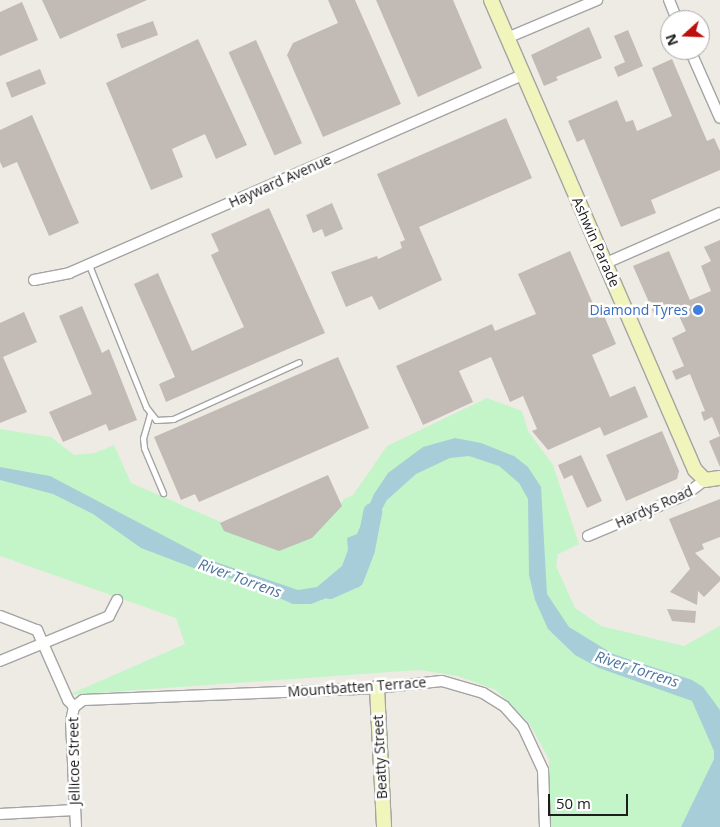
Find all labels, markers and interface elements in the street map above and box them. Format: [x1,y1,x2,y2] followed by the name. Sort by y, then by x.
[660,10,710,60] north arrow
[661,31,682,49] text: N
[226,151,334,211] street label: Hayward Avenue
[569,194,623,290] street label: Ashwin Parade
[589,302,688,318] place label: Diamond Tyres
[692,304,704,316] marker: Diamond Tyres
[613,482,695,532] street label: Hardys Road
[196,555,284,601] water label: River Torrens
[593,647,681,691] water label: River Torrens
[287,674,427,700] street label: Mountbatten Terrace
[369,714,391,800] street label: Beatty Street
[65,717,83,805] street label: Jellicoe Street
[550,784,630,816] scale bar
[556,793,591,813] text: 50 m

